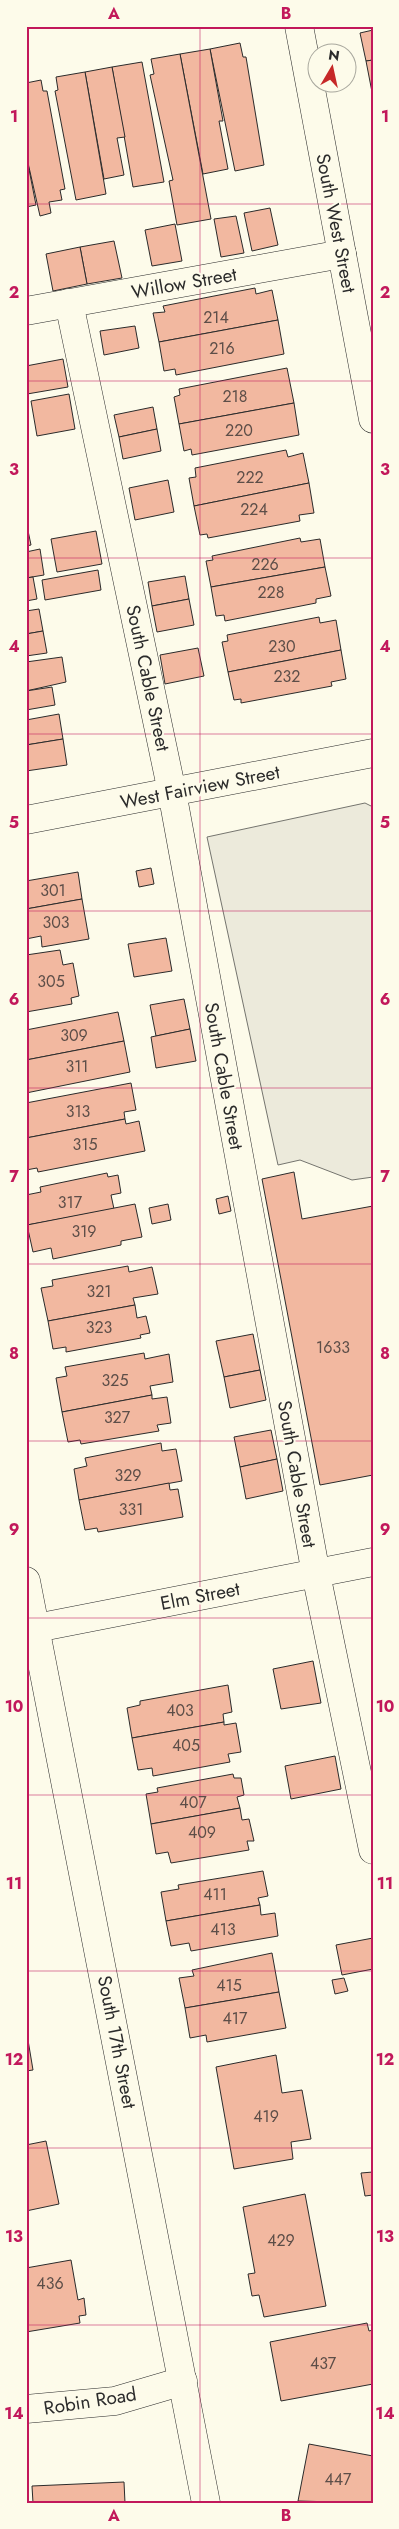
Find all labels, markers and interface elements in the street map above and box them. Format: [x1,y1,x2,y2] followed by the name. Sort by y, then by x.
[107,2,120,25] text: A
[281,2,291,25] text: B
[306,42,356,92] north arrow
[327,44,341,66] text: N
[10,105,18,128] text: 1
[381,105,389,128] text: 1
[309,151,363,295] street label: South West Street
[129,260,239,306] street label: Willow Street
[9,281,19,304] text: 2
[380,281,390,304] text: 2
[203,306,229,329] house number: 214
[209,337,235,360] house number: 216
[222,385,248,408] house number: 218
[225,419,253,442] house number: 220
[9,458,19,481] text: 3
[380,458,390,481] text: 3
[236,466,264,489] house number: 222
[240,498,268,521] house number: 224
[251,553,279,576] house number: 226
[258,581,284,604] house number: 228
[119,602,177,754] street label: South Cable Street
[8,635,20,658] text: 4
[268,635,296,658] house number: 230
[379,635,391,658] text: 4
[274,665,300,688] house number: 232
[118,758,282,816] street label: West Fairview Street
[9,811,19,834] text: 5
[380,811,390,834] text: 5
[40,879,66,902] house number: 301
[42,911,70,934] house number: 303
[37,970,65,993] house number: 305
[9,988,19,1011] text: 6
[380,988,390,1011] text: 6
[198,1000,250,1152] street label: South Cable Street
[60,1024,88,1047] house number: 309
[65,1055,89,1078] house number: 311
[66,1100,91,1123] house number: 313
[73,1133,97,1156] house number: 315
[9,1165,19,1188] text: 7
[380,1165,390,1188] text: 7
[58,1191,83,1214] house number: 317
[71,1220,97,1243] house number: 319
[86,1280,112,1303] house number: 321
[86,1316,113,1339] house number: 323
[316,1336,350,1359] house number: 1633
[9,1342,19,1365] text: 8
[380,1342,390,1365] text: 8
[102,1369,128,1392] house number: 325
[271,1398,323,1550] street label: South Cable Street
[104,1406,131,1429] house number: 327
[114,1464,142,1487] house number: 329
[119,1498,143,1521] house number: 331
[9,1518,19,1541] text: 9
[380,1518,390,1541] text: 9
[158,1575,243,1617] street label: Elm Street
[5,1695,23,1718] text: 10
[376,1695,394,1718] text: 10
[166,1699,194,1722] house number: 403
[172,1734,200,1757] house number: 405
[179,1791,207,1814] house number: 407
[188,1821,216,1844] house number: 409
[6,1872,22,1895] text: 11
[377,1872,393,1895] text: 11
[203,1883,227,1906] house number: 411
[210,1918,236,1941] house number: 413
[91,1973,143,2111] street label: South 17th Street
[216,1974,242,1997] house number: 415
[223,2007,248,2030] house number: 417
[5,2048,23,2071] text: 12
[376,2048,394,2071] text: 12
[253,2105,279,2128] house number: 419
[5,2225,23,2248] text: 13
[376,2225,394,2248] text: 13
[267,2229,295,2252] house number: 429
[36,2272,64,2295] house number: 436
[310,2352,337,2375] house number: 437
[42,2380,138,2422] street label: Robin Road
[4,2402,24,2425] text: 14
[375,2402,395,2425] text: 14
[324,2468,352,2491] house number: 447
[107,2504,120,2527] text: A
[281,2504,291,2527] text: B

